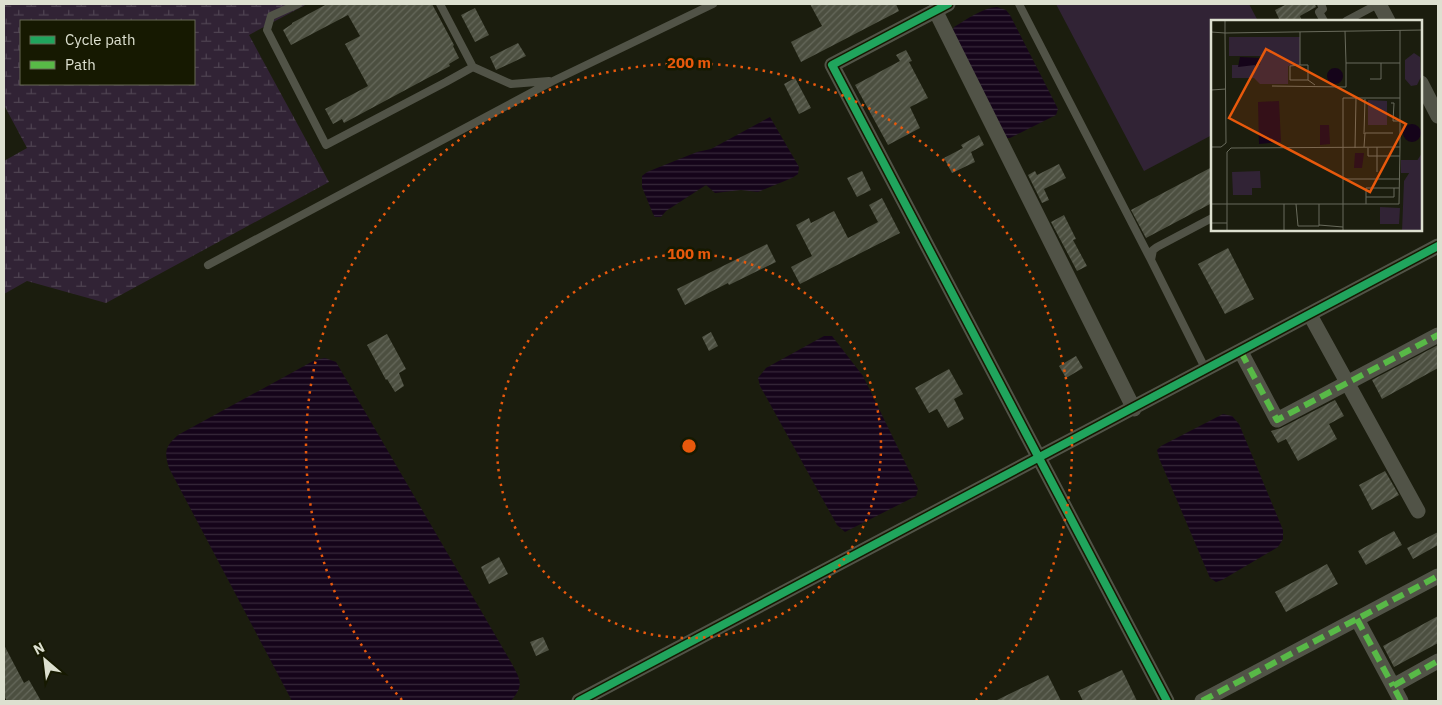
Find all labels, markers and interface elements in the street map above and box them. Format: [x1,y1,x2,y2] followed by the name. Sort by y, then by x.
[20,20,195,85] legend
[1211,20,1422,231] inset map
[65,30,136,49] text: Cycle path
[667,53,711,72] text: 200 m
[65,55,96,74] text: Path
[667,244,711,263] text: 100 m
[680,437,698,455] centre of rings
[20,635,70,685] north arrow
[30,638,48,659] text: N

